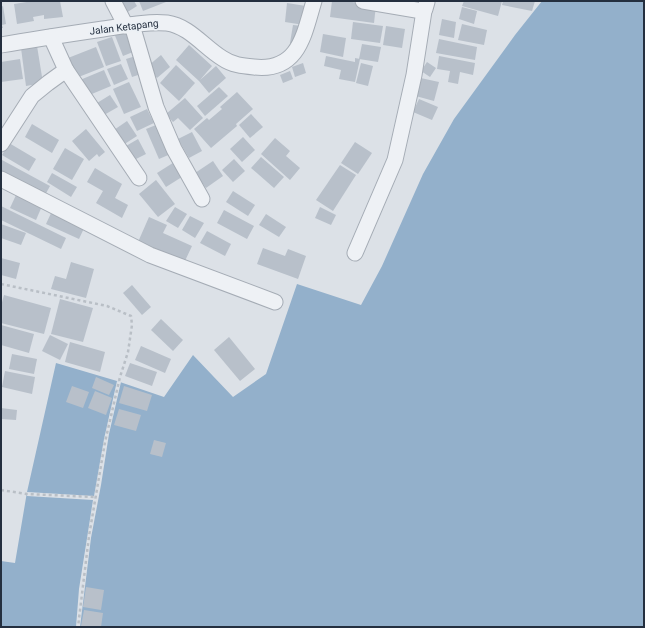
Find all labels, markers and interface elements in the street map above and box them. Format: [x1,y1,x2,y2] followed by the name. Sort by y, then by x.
[89,17,159,37] street label: Jalan Ketapang

